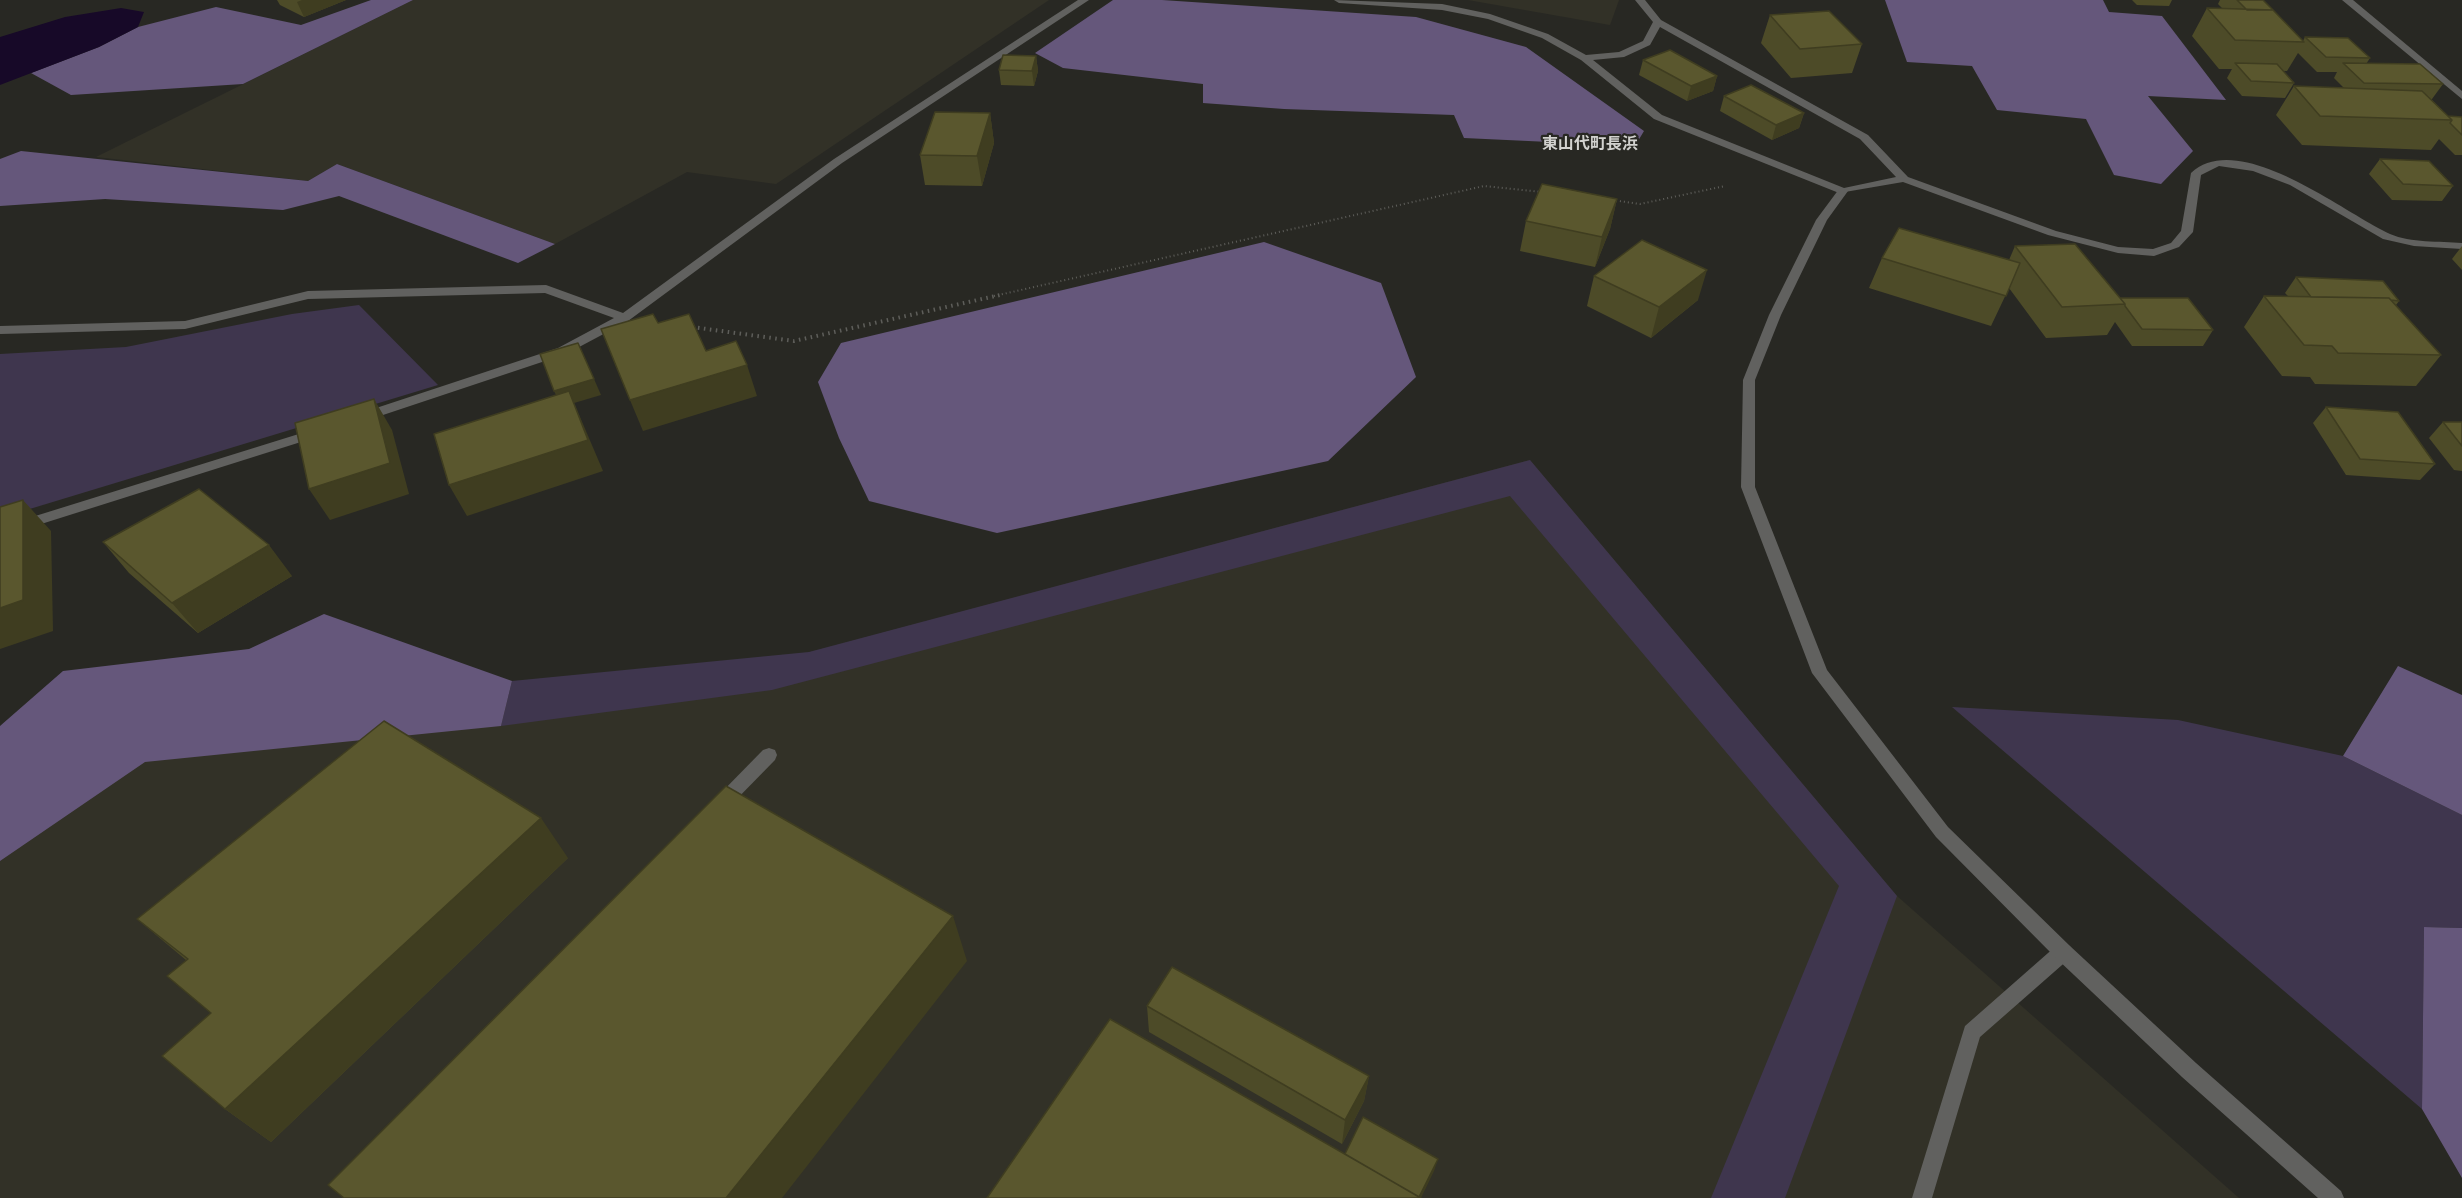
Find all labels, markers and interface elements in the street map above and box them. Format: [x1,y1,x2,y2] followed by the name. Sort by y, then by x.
[1542,134,1638,154] district label: 東山代町長浜

